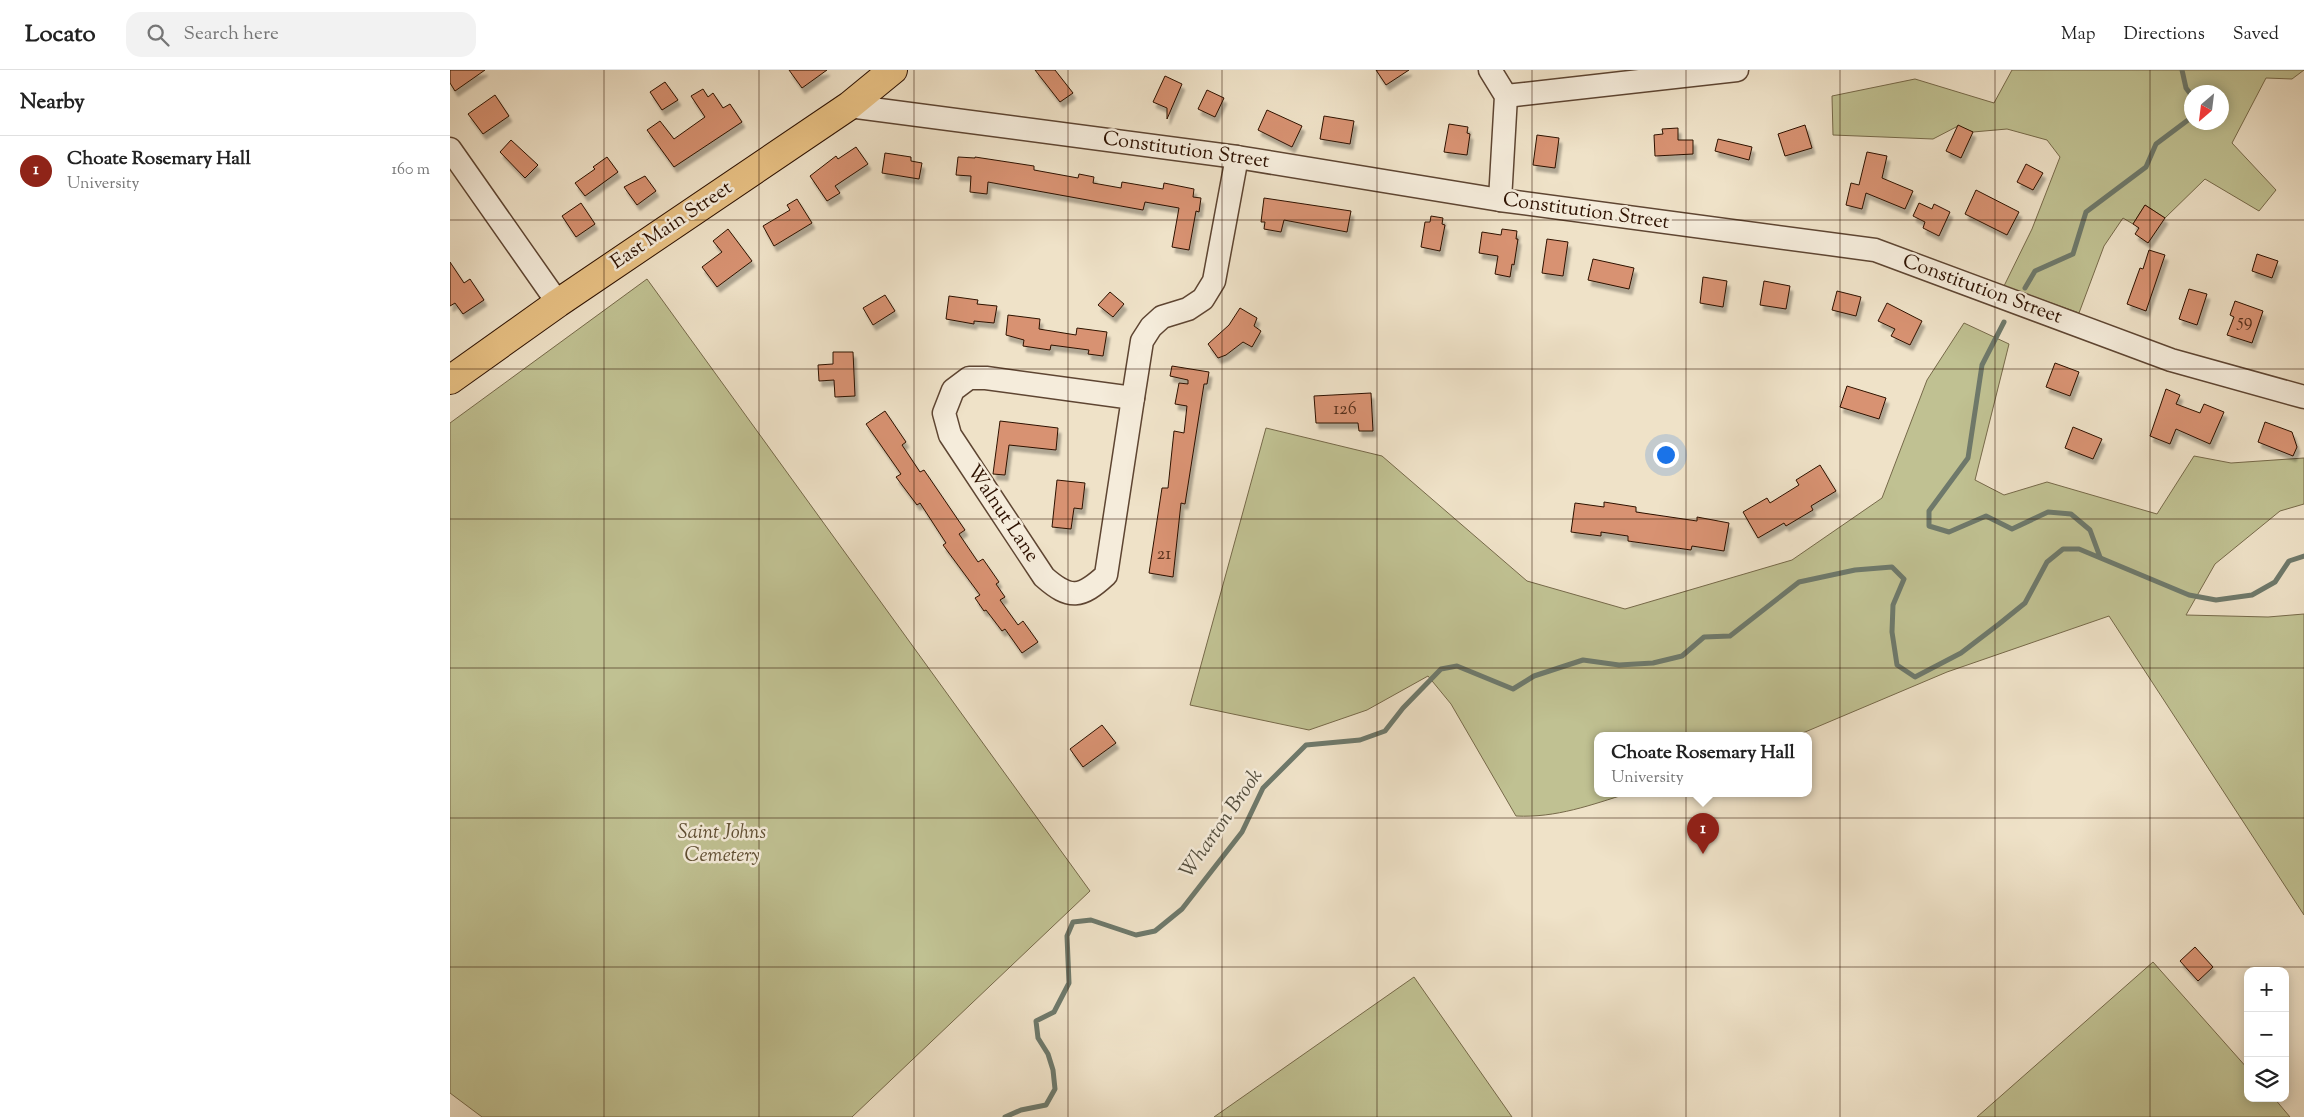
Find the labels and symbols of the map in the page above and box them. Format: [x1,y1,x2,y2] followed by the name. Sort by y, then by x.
[2184,85,2229,130] north arrow
[1101,125,1271,177] street label: Constitution Street
[605,174,739,278] street label: East Main Street
[1501,186,1671,238] street label: Constitution Street
[1898,248,2066,332] street label: Constitution Street
[2237,309,2253,335] house number: 59
[1333,397,1357,423] house number: 126
[1653,442,1679,468] your location
[959,459,1045,569] street label: Walnut Lane
[1157,542,1171,568] house number: 21
[1173,763,1271,885] water label: Wharton Brook
[1687,813,1719,854] pin: 1
[678,819,767,871] park label: Saint Johns Cemetery

